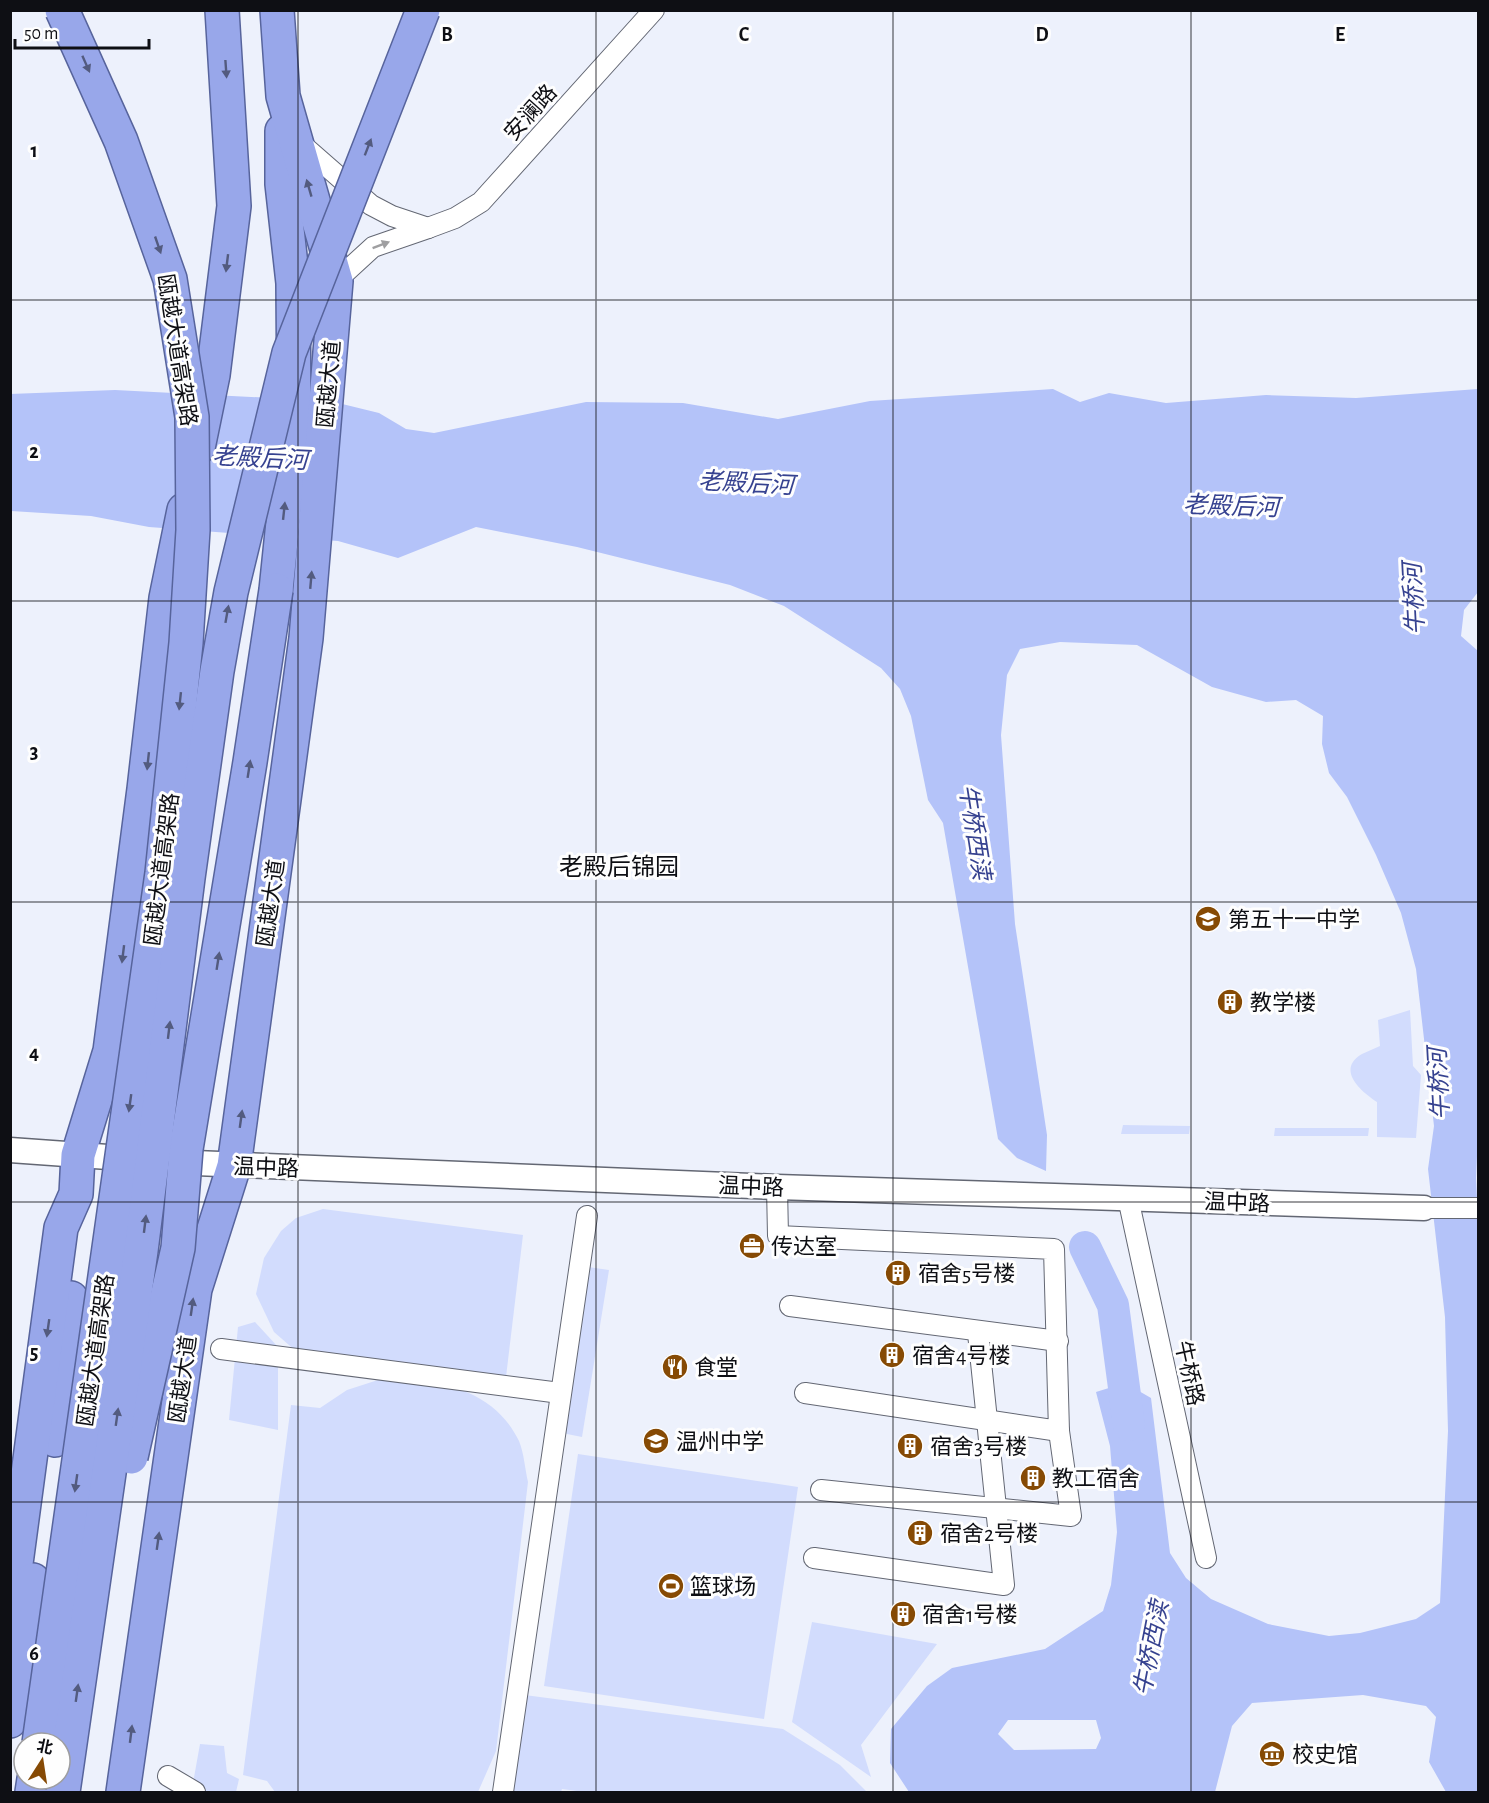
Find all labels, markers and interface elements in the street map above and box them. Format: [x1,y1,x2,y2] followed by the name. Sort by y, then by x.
[15,12,148,50] scale bar
[24,25,58,43] text: 50 m
[441,25,453,45] text: B
[739,25,750,45] text: C
[1035,25,1049,45] text: D
[1335,25,1345,45] text: E
[82,55,91,72] one-way arrow
[221,59,230,78] one-way arrow
[500,80,561,145] street label: 安澜路
[364,138,373,156] one-way arrow
[30,141,38,161] text: 1
[304,179,314,197] one-way arrow
[153,236,163,254] one-way arrow
[373,239,391,249] one-way arrow
[222,254,232,273] one-way arrow
[154,272,201,428] street label: 瓯越大道高架路
[313,339,344,429] street label: 瓯越大道
[29,442,39,462] text: 2
[211,443,313,474] water label: 老殿后河
[697,468,799,499] water label: 老殿后河
[1183,491,1283,521] water label: 老殿后河
[279,502,289,521] one-way arrow
[1399,558,1429,636] water label: 牛桥河
[306,570,316,589] one-way arrow
[223,604,232,623] one-way arrow
[175,691,185,710] one-way arrow
[30,742,38,762] text: 3
[143,751,152,770] one-way arrow
[245,759,254,778] one-way arrow
[955,783,996,884] water label: 牛桥西渎
[141,791,182,947] street label: 瓯越大道高架路
[559,854,679,880] district label: 老殿后锦园
[253,858,288,948] street label: 瓯越大道
[1193,904,1223,934] school or university icon: 第五十一中学
[1228,908,1360,931] place label: 第五十一中学
[118,945,128,964] one-way arrow
[214,952,223,971] one-way arrow
[1215,987,1245,1017] building icon: 教学楼
[1250,991,1316,1014] place label: 教学楼
[164,1021,173,1040] one-way arrow
[29,1043,39,1063] text: 4
[1424,1043,1454,1121] water label: 牛桥河
[125,1093,134,1112] one-way arrow
[236,1109,245,1128] one-way arrow
[233,1155,299,1180] street label: 温中路
[718,1174,784,1199] street label: 温中路
[1204,1190,1270,1215] street label: 温中路
[140,1214,149,1233] one-way arrow
[737,1231,767,1261] office icon: 传达室
[771,1235,837,1258] place label: 传达室
[883,1258,913,1288] building icon: 宿舍5号楼
[918,1262,1015,1285] place label: 宿舍5号楼
[73,1272,118,1428] street label: 瓯越大道高架路
[188,1297,197,1316] one-way arrow
[43,1319,52,1338] one-way arrow
[165,1334,200,1424] street label: 瓯越大道
[1171,1338,1208,1408] street label: 牛桥路
[877,1340,907,1370] building icon: 宿舍4号楼
[30,1343,38,1363] text: 5
[912,1344,1011,1367] place label: 宿舍4号楼
[660,1352,690,1382] restaurant icon: 食堂
[694,1356,738,1379] place label: 食堂
[113,1407,122,1426] one-way arrow
[641,1426,671,1456] school or university icon: 温州中学
[676,1430,764,1453] place label: 温州中学
[895,1431,925,1461] building icon: 宿舍3号楼
[930,1435,1027,1458] place label: 宿舍3号楼
[1018,1463,1048,1493] building icon: 教工宿舍
[1052,1467,1140,1490] place label: 教工宿舍
[71,1473,80,1492] one-way arrow
[905,1518,935,1548] building icon: 宿舍2号楼
[940,1522,1038,1545] place label: 宿舍2号楼
[153,1532,162,1551] one-way arrow
[656,1571,686,1601] sports icon: 篮球场
[690,1575,756,1598] place label: 篮球场
[1129,1595,1173,1698] water label: 牛桥西渎
[888,1599,918,1629] building icon: 宿舍1号楼
[922,1603,1018,1626] place label: 宿舍1号楼
[29,1644,39,1664] text: 6
[73,1683,82,1702] one-way arrow
[126,1725,136,1744] one-way arrow
[12,1731,72,1791] north arrow
[35,1737,55,1757] text: 北
[1257,1739,1287,1769] museum icon: 校史馆
[1292,1743,1358,1766] place label: 校史馆

